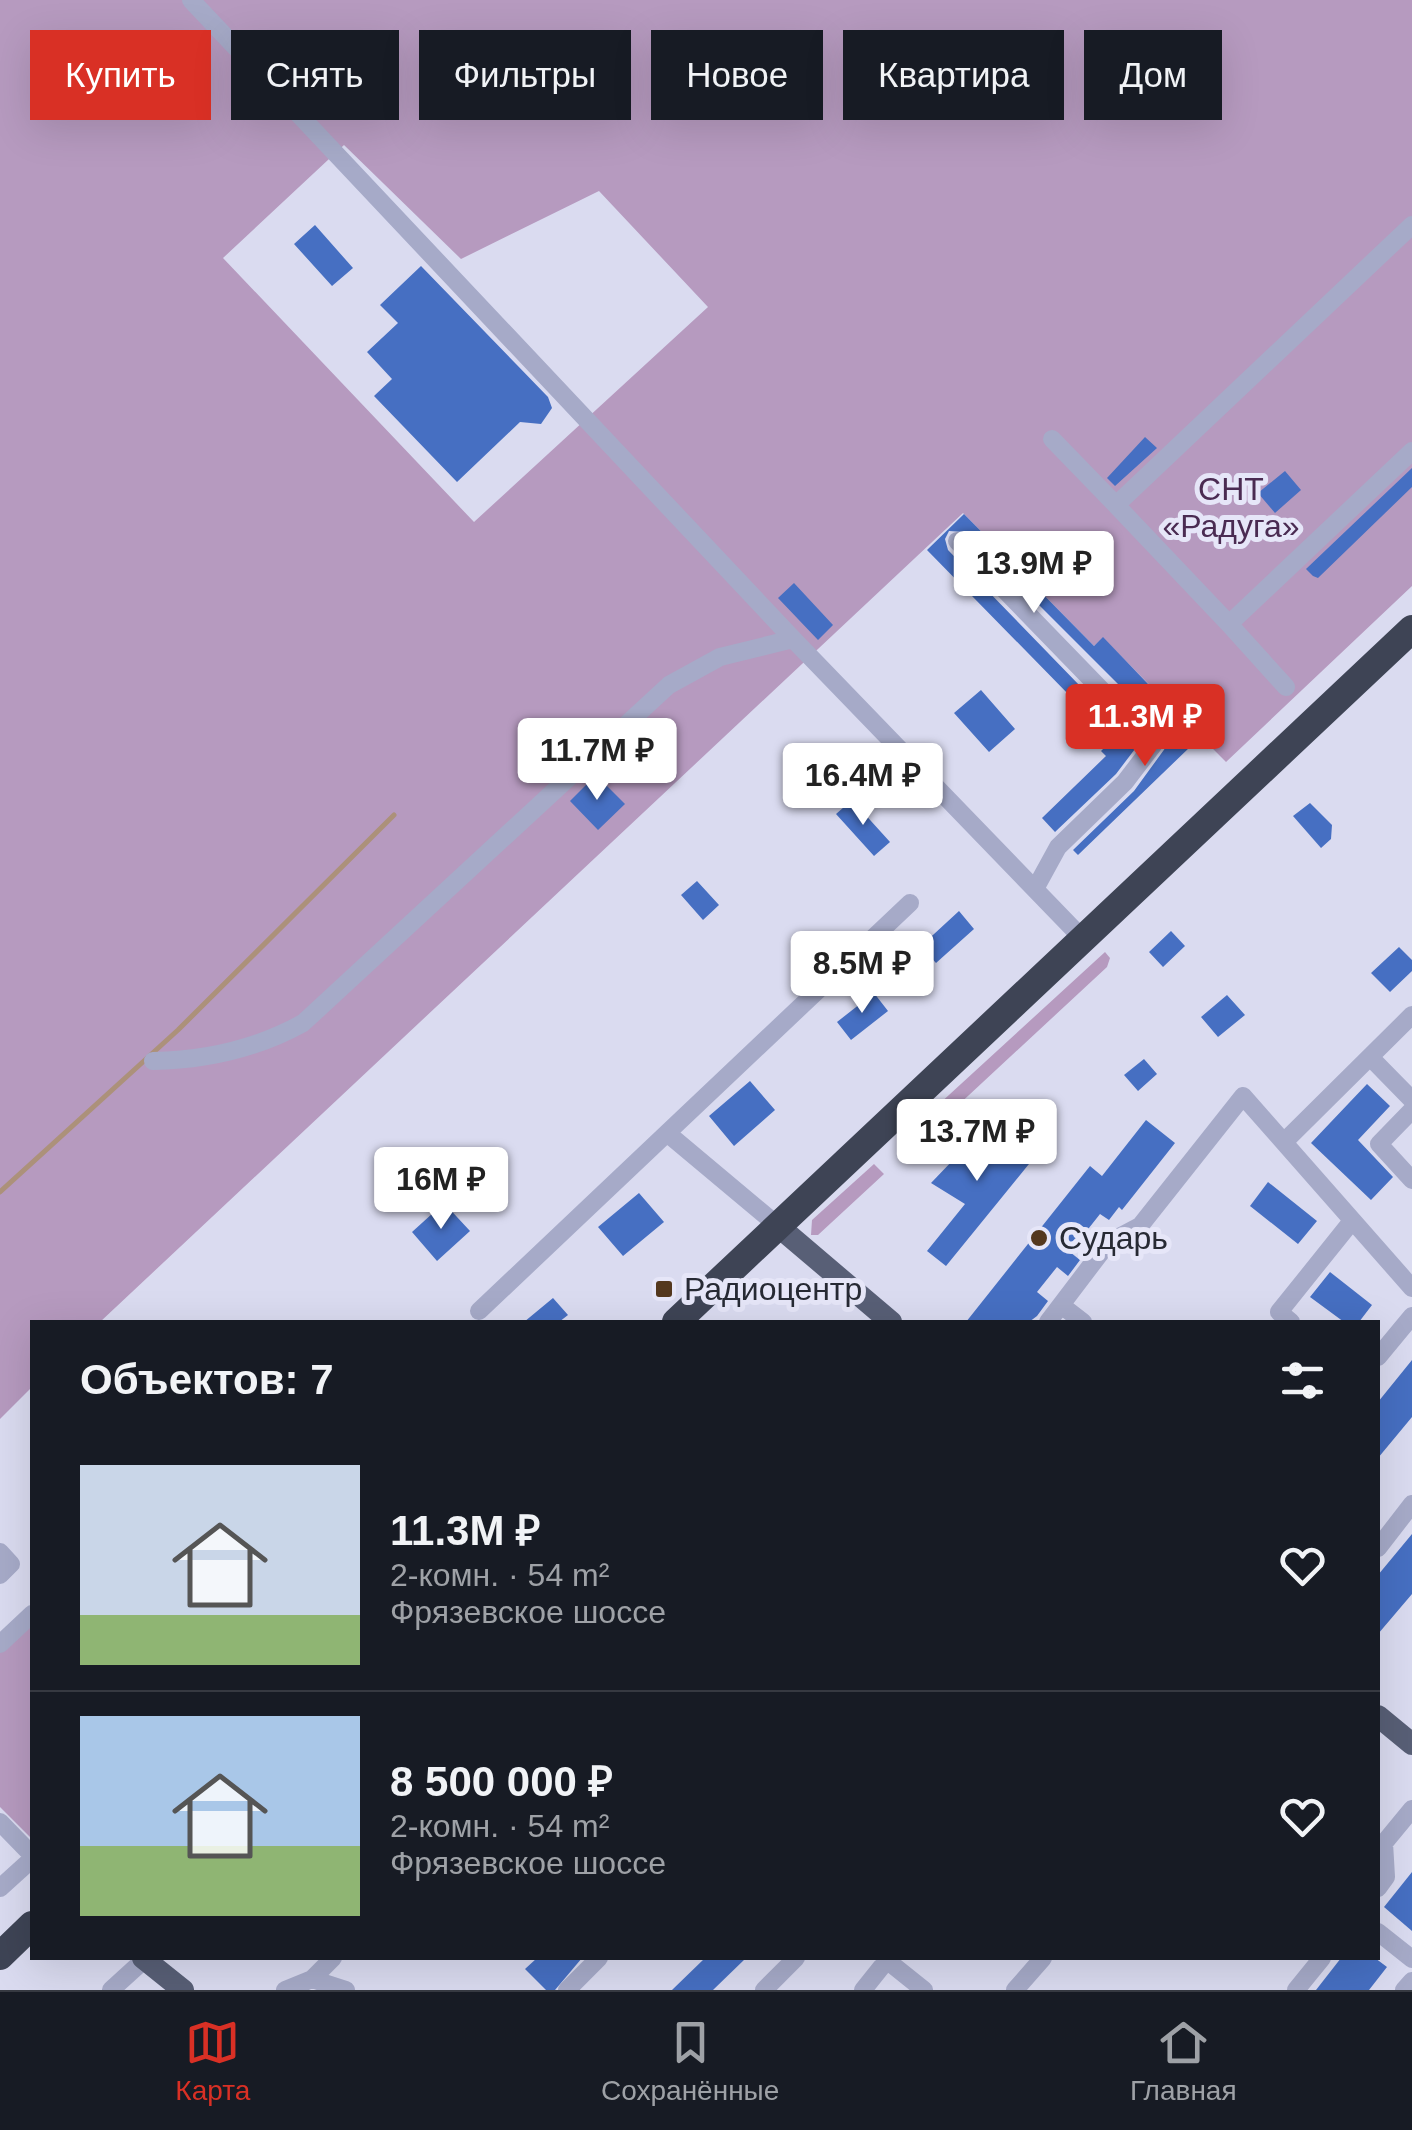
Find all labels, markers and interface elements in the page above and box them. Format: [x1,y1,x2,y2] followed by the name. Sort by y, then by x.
[30,30,211,120] chip: Купить
[231,30,399,120] chip: Снять
[419,30,631,120] chip: Фильтры
[651,30,823,120] chip: Новое
[843,30,1064,120] chip: Квартира
[1084,30,1222,120] chip: Дом
[1162,471,1300,544] park label: СНТ «Радуга»
[942,531,1126,616] pin: 13.9M ₽
[976,545,1092,581] text: 13.9M ₽
[1053,684,1237,769] pin: 11.3M ₽
[1088,698,1202,734] text: 11.3M ₽
[505,718,689,803] pin: 11.7M ₽
[540,732,654,768] text: 11.7M ₽
[771,743,955,828] pin: 16.4M ₽
[805,757,921,793] text: 16.4M ₽
[781,931,943,1016] pin: 8.5M ₽
[813,945,911,981] text: 8.5M ₽
[885,1099,1069,1184] pin: 13.7M ₽
[919,1113,1035,1149] text: 13.7M ₽
[371,1147,511,1232] pin: 16M ₽
[396,1161,486,1197] text: 16M ₽
[1059,1220,1168,1256] place label: Сударь
[1028,1227,1050,1249] marker: Сударь
[684,1271,862,1307] place label: Радиоцентр
[653,1278,675,1300] marker: Радиоцентр
[1275,1353,1330,1408] icon: filters
[80,1356,334,1403] text: Объектов: 7
[160,1505,280,1625] icon: home
[390,1507,541,1554] text: 11.3M ₽
[1275,1538,1330,1593] icon: heart
[390,1557,609,1593] text: 2-комн. · 54 m²
[390,1594,666,1630] text: Фрязевское шоссе
[160,1756,280,1876] icon: home
[390,1758,613,1805] text: 8 500 000 ₽
[1275,1789,1330,1844] icon: heart
[390,1808,609,1844] text: 2-комн. · 54 m²
[390,1845,666,1881] text: Фрязевское шоссе
[175,2015,250,2107] tab: Карта
[601,2015,779,2107] tab: Сохранённые
[1130,2015,1237,2107] tab: Главная

